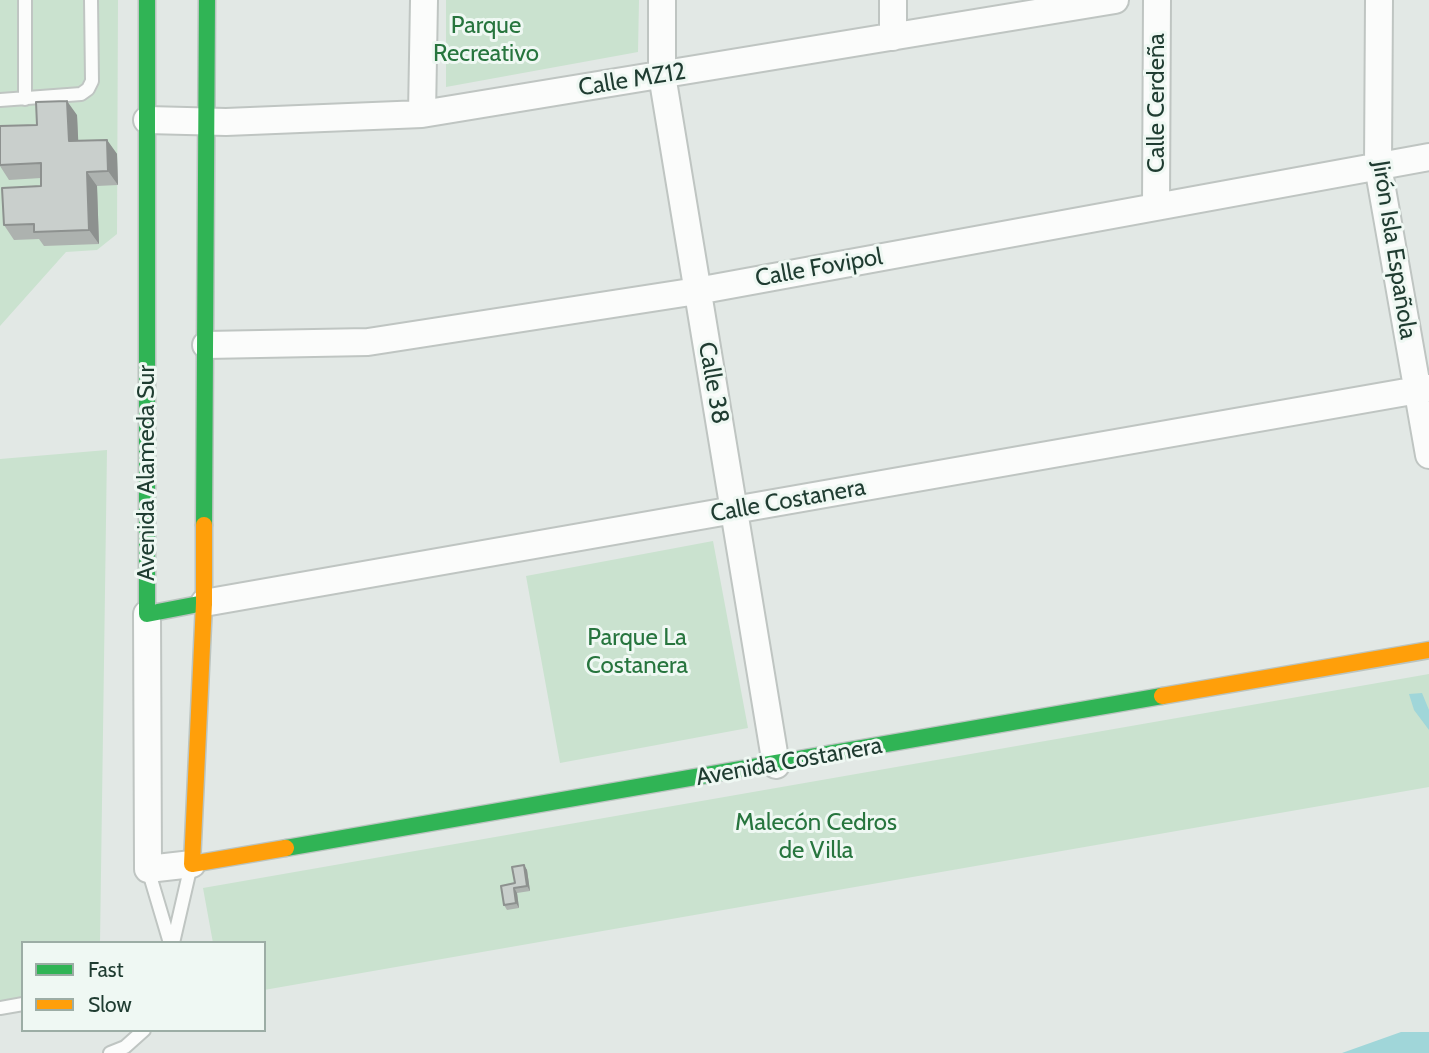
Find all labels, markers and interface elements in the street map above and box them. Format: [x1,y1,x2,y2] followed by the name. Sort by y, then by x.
[433,12,539,68] park label: Parque Recreativo
[1143,33,1171,173] street label: Calle Cerdeña
[576,57,688,103] street label: Calle MZ12
[1366,159,1422,341] street label: Jirón Isla Española
[753,243,885,293] street label: Calle Fovipol
[692,340,734,426] street label: Calle 38
[133,365,161,581] street label: Avenida Alameda Sur
[708,473,868,529] street label: Calle Costanera
[586,624,688,680] park label: Parque La Costanera
[694,731,884,793] street label: Avenida Costanera
[735,809,897,865] park label: Malecón Cedros de Villa
[21,941,266,1032] legend
[88,957,124,982] text: Fast
[88,992,132,1017] text: Slow

